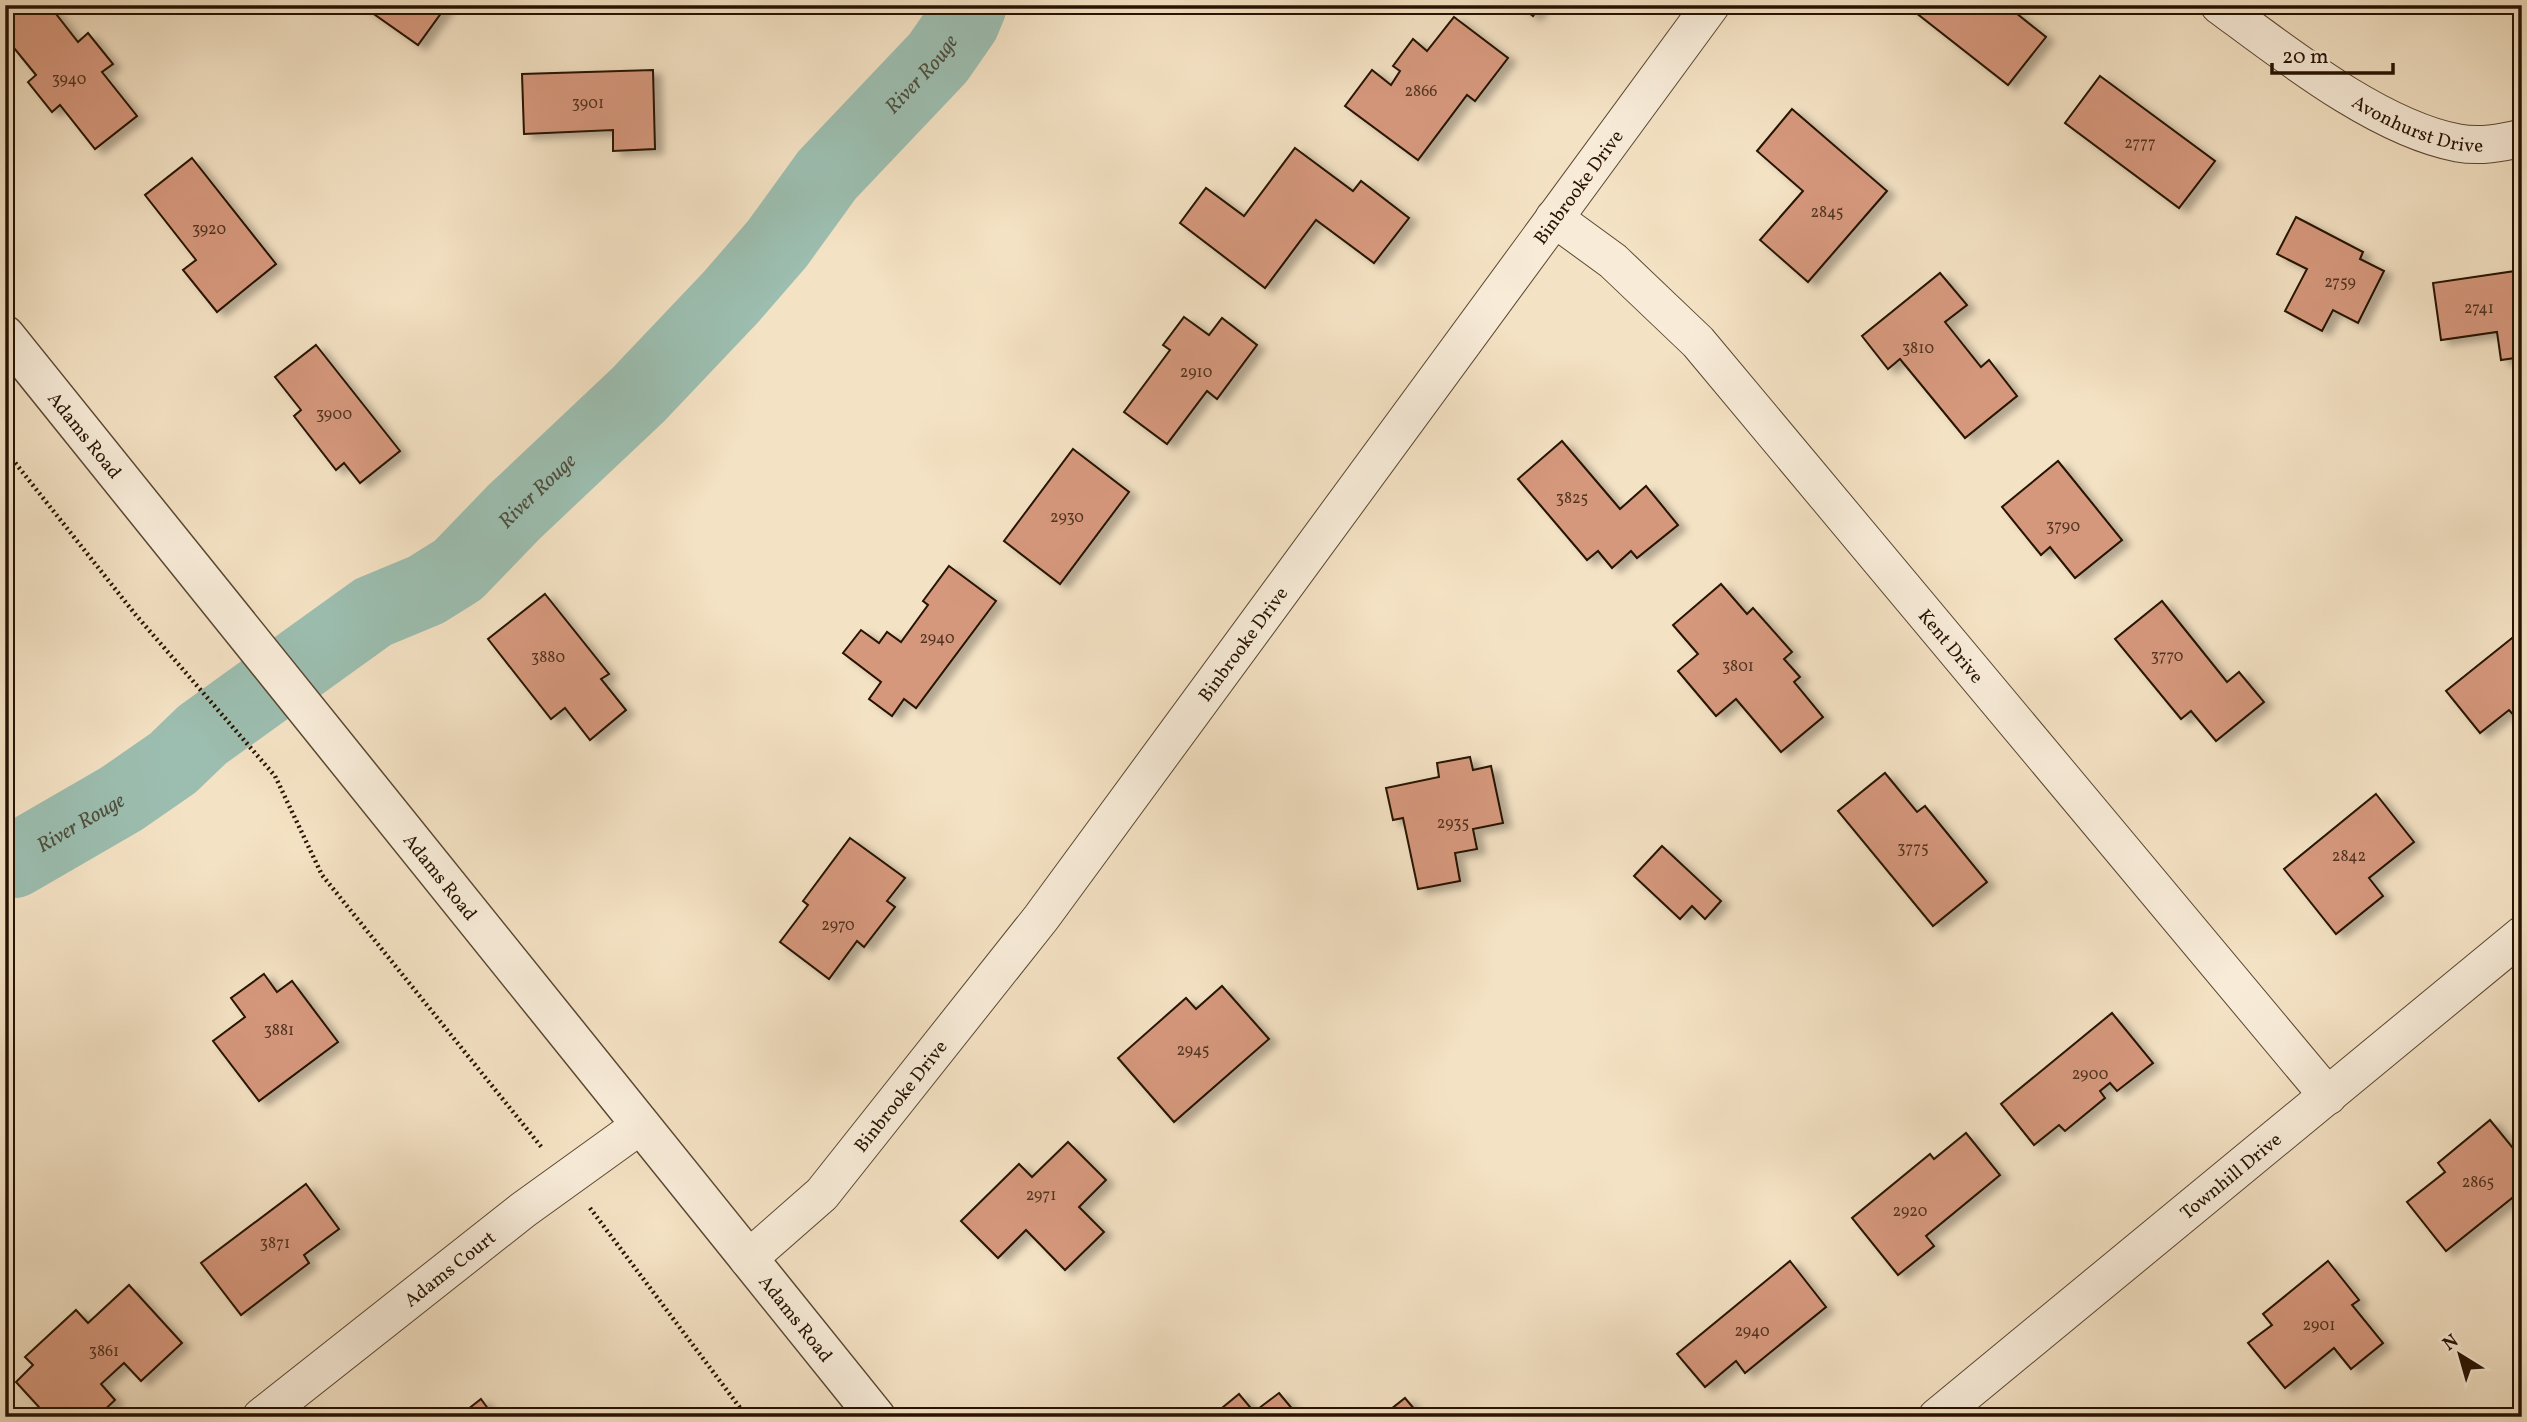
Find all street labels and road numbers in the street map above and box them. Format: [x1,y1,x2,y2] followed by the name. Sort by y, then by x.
[2346,90,2483,160] street label: Avonhurst Drive
[1528,125,1630,251] street label: Binbrooke Drive
[41,387,127,485] street label: Adams Road
[1193,582,1295,708] street label: Binbrooke Drive
[1911,604,1989,689] street label: Kent Drive
[396,829,482,927] street label: Adams Road
[849,1035,954,1159] street label: Binbrooke Drive
[2175,1127,2288,1227] street label: Townhill Drive
[399,1225,502,1314] street label: Adams Court
[752,1270,838,1368] street label: Adams Road

